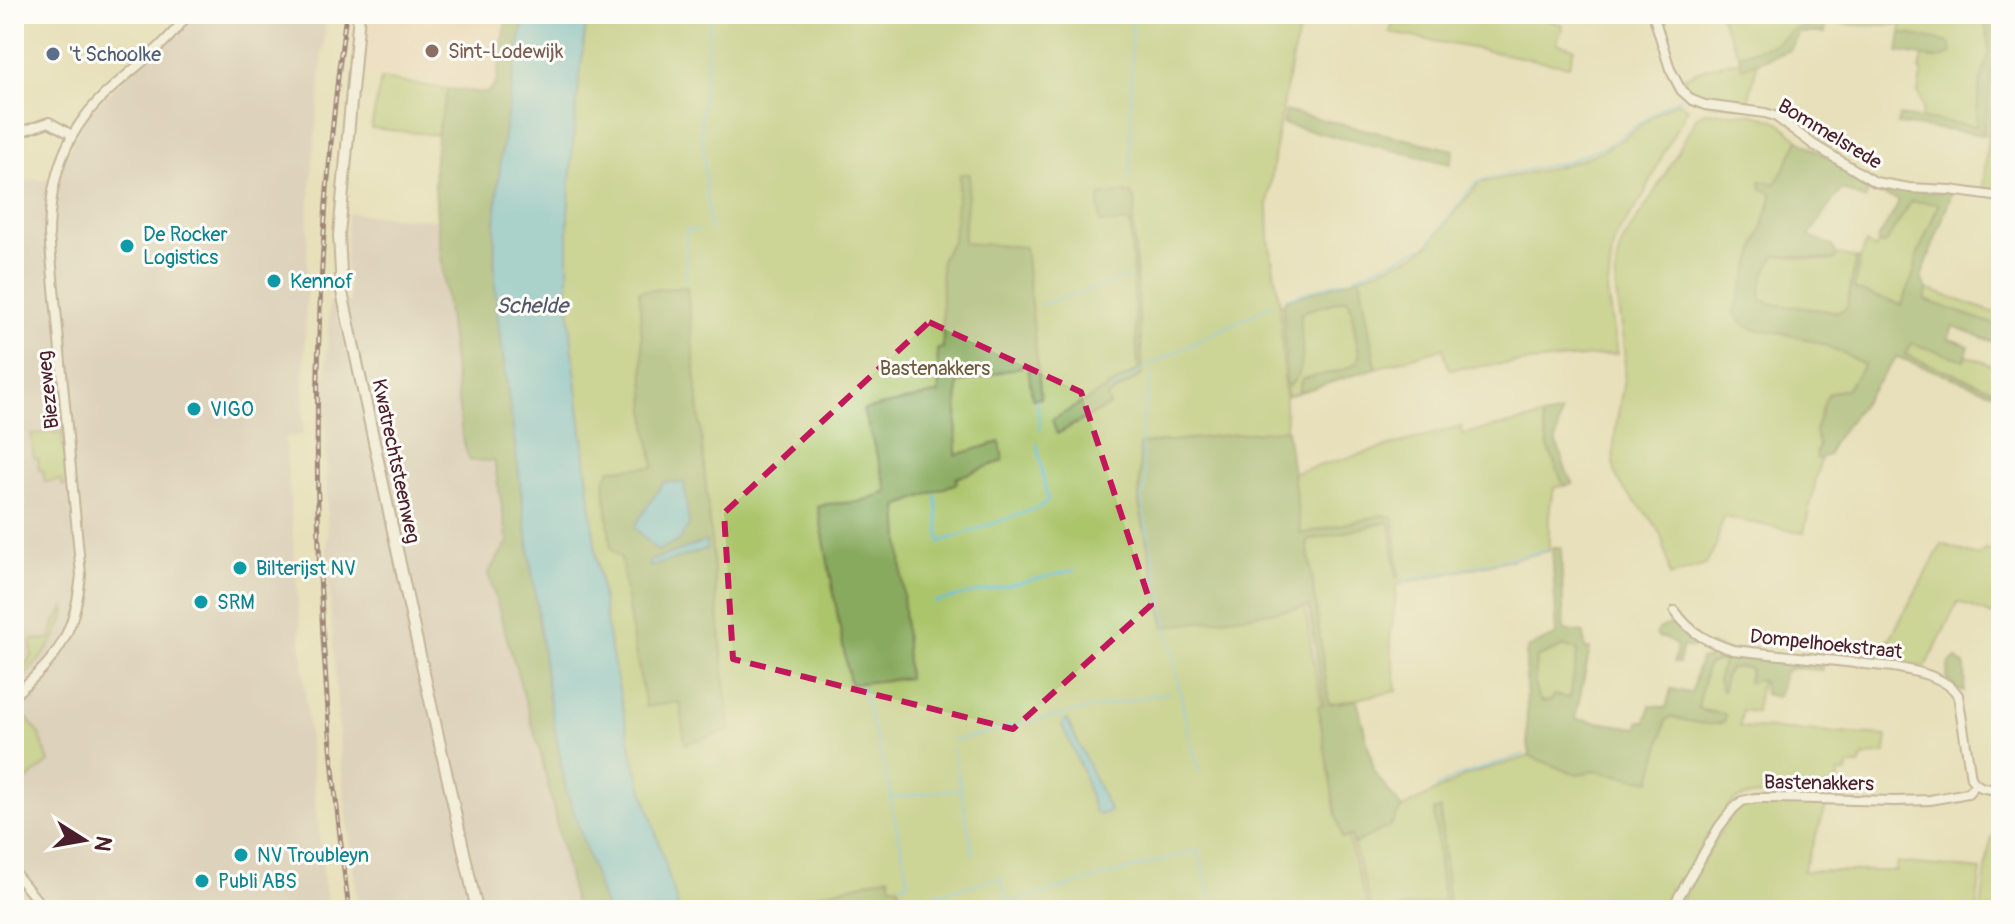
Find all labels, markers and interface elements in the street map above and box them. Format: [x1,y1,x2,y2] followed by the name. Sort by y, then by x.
[448,39,564,64] place label: Sint-Lodewijk
[69,42,161,67] place label: 't Schoolke
[423,42,441,60] marker: Sint-Lodewijk
[44,45,62,63] marker: 't Schoolke
[1773,93,1887,175] street label: Bommelsrede
[143,222,228,270] place label: De Rocker Logistics
[118,237,136,255] marker: De Rocker Logistics
[290,269,353,294] place label: Kennof
[265,272,283,290] marker: Kennof
[496,292,570,320] water label: Schelde
[31,350,65,430] street label: Biezeweg
[880,356,990,381] park label: Bastenakkers
[366,376,426,546] street label: Kwatrechtsteenweg
[210,397,254,422] place label: VIGO
[185,400,203,418] marker: VIGO
[256,556,356,581] place label: Bilterijst NV
[231,559,249,577] marker: Bilterijst NV
[217,590,255,615] place label: SRM
[192,593,210,611] marker: SRM
[1749,624,1904,665] street label: Dompelhoekstraat
[1764,770,1874,796] street label: Bastenakkers
[44,800,124,880] north arrow
[87,834,118,854] text: N
[257,843,369,868] place label: NV Troubleyn
[232,846,250,864] marker: NV Troubleyn
[218,869,297,894] place label: Publi ABS
[193,872,211,890] marker: Publi ABS

